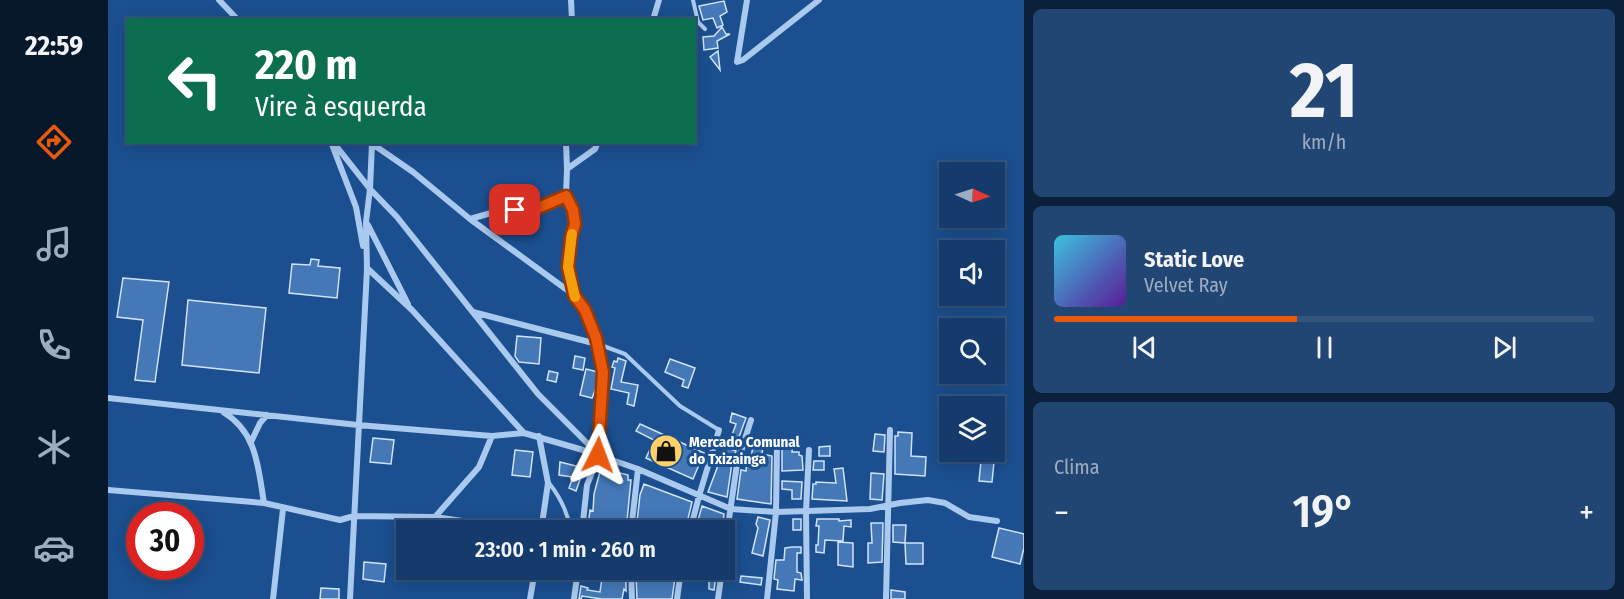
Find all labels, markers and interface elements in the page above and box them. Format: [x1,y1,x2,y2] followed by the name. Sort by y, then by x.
[25,30,83,62] text: 22:59
[255,40,358,90] text: 220 m
[156,42,234,120] icon: left
[1290,44,1358,138] text: 21
[255,91,427,123] text: Vire à esquerda
[33,121,75,163] icon: directions
[1302,130,1346,154] text: km/h
[939,162,1005,228] north arrow
[939,162,1005,462] map controls
[489,184,540,235] pin
[498,193,531,226] icon: arrive
[33,223,75,265] icon: music
[939,240,1005,306] button: sound
[1144,246,1244,273] text: Static Love
[1144,273,1228,297] text: Velvet Ray
[939,318,1005,384] button: search
[33,324,75,366] icon: phone
[1128,331,1161,364] icon: previous
[1308,331,1341,364] icon: pause
[1488,331,1521,364] icon: next
[939,396,1005,462] button: layers
[566,423,630,487] position arrow
[33,426,75,468] icon: climate
[648,433,684,469] shop icon: Mercado Comunal do Txizainga
[689,433,801,468] place label: Mercado Comunal do Txizainga
[1054,455,1099,479] text: Clima
[1293,485,1355,539] text: 19°
[1054,493,1069,533] text: −
[1579,493,1594,533] text: +
[126,502,204,580] speed limit sign: 30
[33,527,75,569] icon: car
[475,536,656,563] text: 23:00 · 1 min · 260 m

